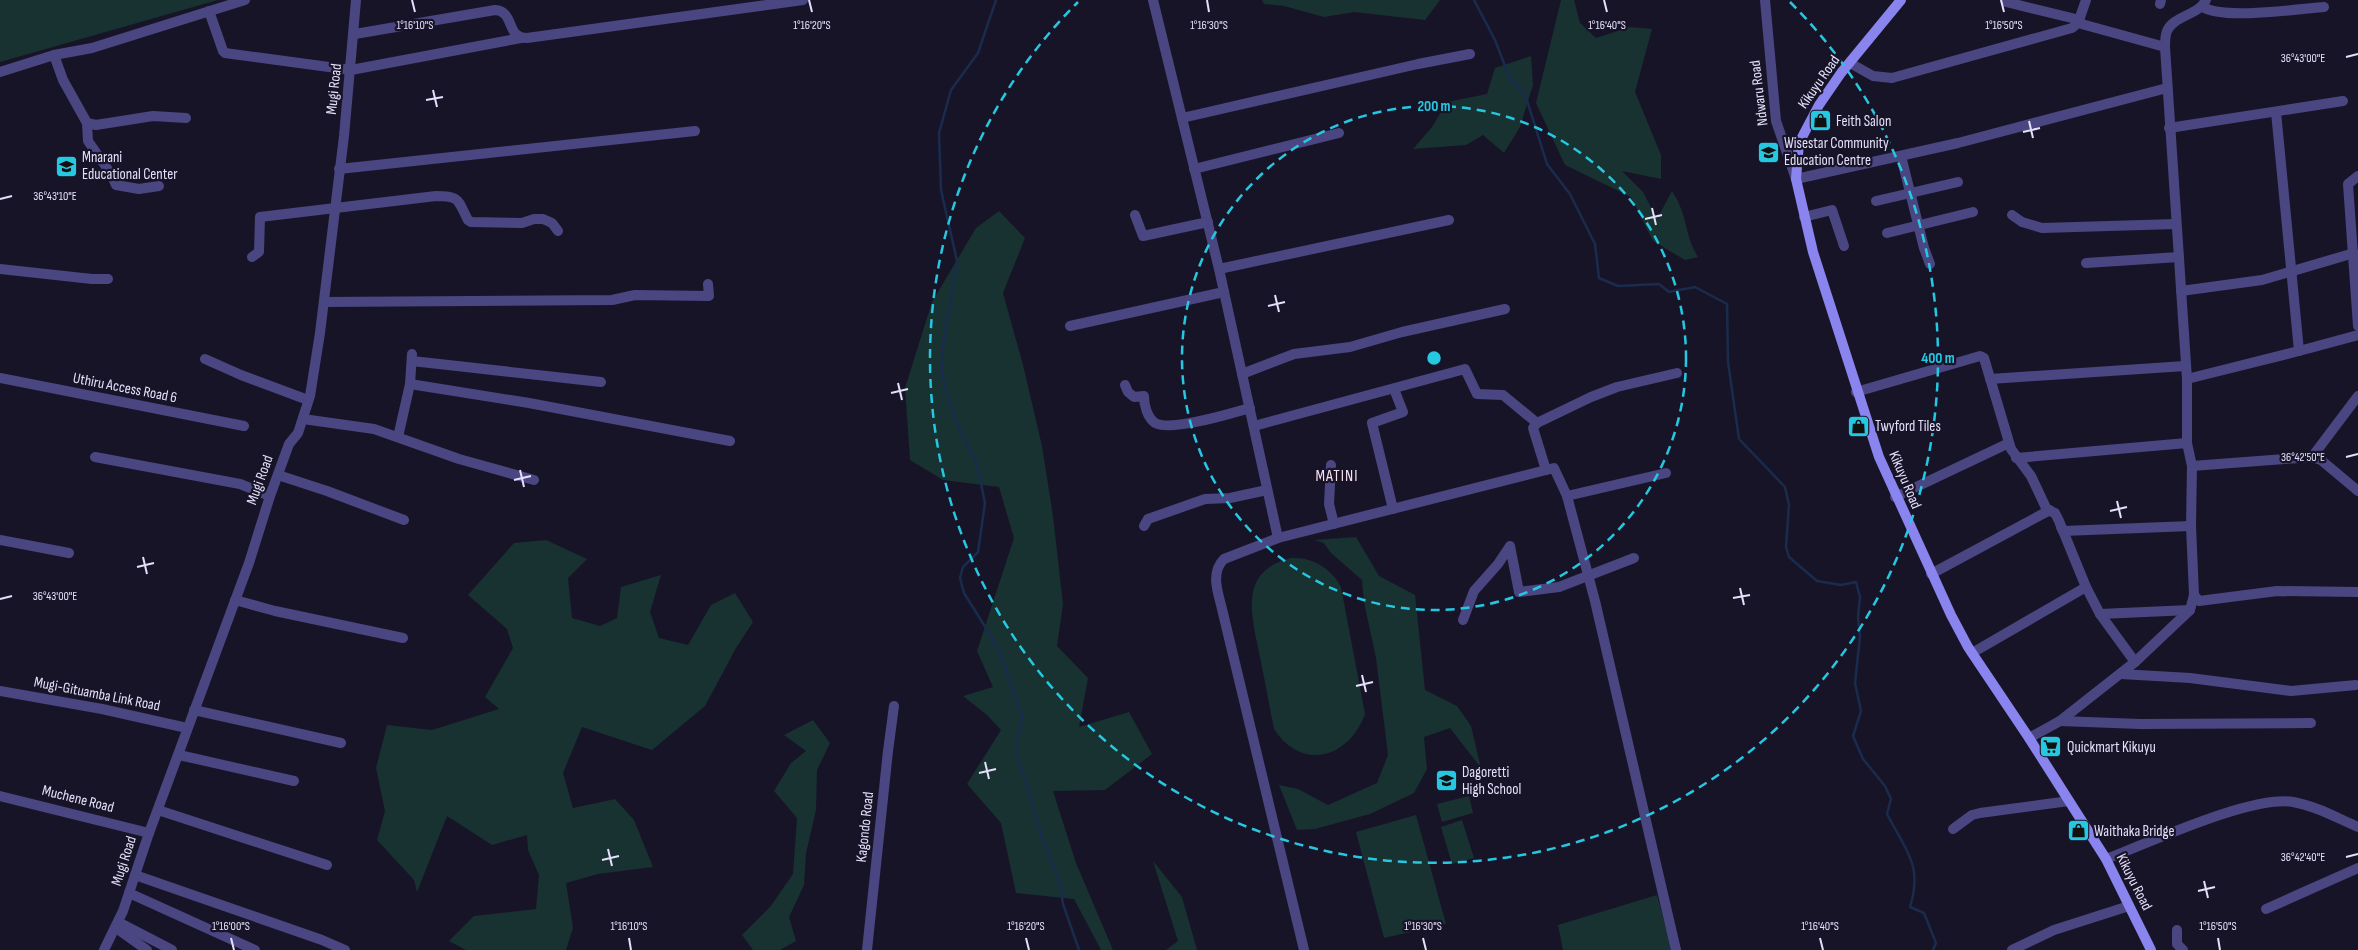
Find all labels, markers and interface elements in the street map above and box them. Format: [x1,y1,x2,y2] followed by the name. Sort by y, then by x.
[397,18,433,33] text: 1°16'10"S
[793,18,831,33] text: 1°16'20"S
[1190,18,1228,33] text: 1°16'30"S
[1588,18,1626,33] text: 1°16'40"S
[1985,18,2023,33] text: 1°16'50"S
[2281,51,2325,66] text: 36°43'00"E
[1794,52,1844,112] street label: Kikuyu Road
[1746,59,1772,127] street label: Ndwaru Road
[322,62,346,116] street label: Mugi Road
[1417,97,1451,116] text: 200 m
[1808,109,1832,133] shop icon: Feith Salon
[1836,112,1891,131] place label: Feith Salon
[1784,134,1889,170] place label: Wisestar Community Education Centre
[1756,140,1780,164] school or university icon: Wisestar Community Education Centre
[82,148,178,184] place label: Mnarani Educational Center
[54,154,78,178] school or university icon: Mnarani Educational Center
[33,189,77,204] text: 36°43'10"E
[1425,349,1443,367] centre of rings
[1921,349,1955,368] text: 400 m
[71,369,179,407] street label: Uthiru Access Road 6
[1847,414,1871,438] shop icon: Twyford Tiles
[1875,417,1941,436] place label: Twyford Tiles
[1884,448,1926,512] street label: Kikuyu Road
[2281,450,2325,465] text: 36°42'50"E
[242,453,278,507] street label: Mugi Road
[1316,467,1358,486] district label: MATINI
[33,589,77,604] text: 36°43'00"E
[32,672,162,716] street label: Mugi-Gituamba Link Road
[2039,735,2063,759] supermarket icon: Quickmart Kikuyu
[2067,738,2156,757] place label: Quickmart Kikuyu
[1462,763,1521,799] place label: Dagoretti High School
[1434,769,1458,793] school or university icon: Dagoretti High School
[40,781,116,817] street label: Muchene Road
[852,791,878,863] street label: Kagondo Road
[2066,819,2090,843] shop icon: Waithaka Bridge
[2094,822,2175,841] place label: Waithaka Bridge
[107,834,141,888] street label: Mugi Road
[2112,850,2156,914] street label: Kikuyu Road
[2281,850,2325,865] text: 36°42'40"E
[212,919,250,934] text: 1°16'00"S
[611,919,647,934] text: 1°16'10"S
[1007,919,1045,934] text: 1°16'20"S
[1404,919,1442,934] text: 1°16'30"S
[1801,919,1839,934] text: 1°16'40"S
[2199,919,2237,934] text: 1°16'50"S

